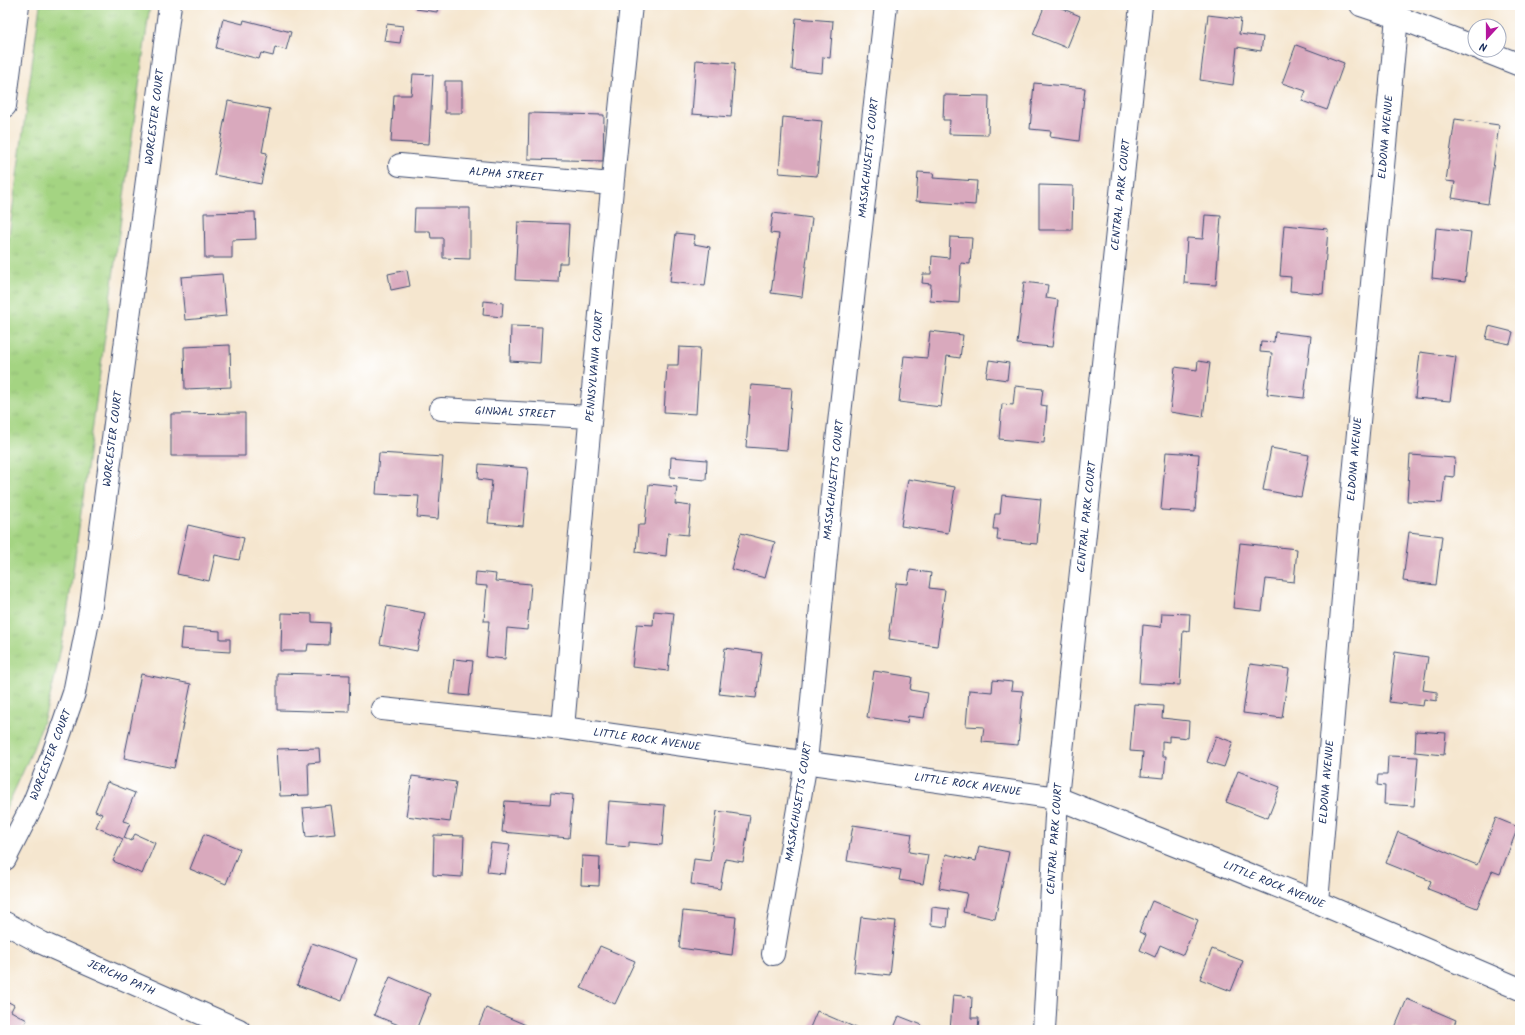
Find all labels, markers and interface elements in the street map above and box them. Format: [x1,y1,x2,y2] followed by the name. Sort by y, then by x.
[1467,18,1507,58] north arrow
[1477,37,1490,56] text: N
[140,67,170,166] street label: WORCESTER COURT
[1373,94,1399,180] street label: ELDONA AVENUE
[854,96,884,219] street label: MASSACHUSETTS COURT
[1106,137,1136,252] street label: CENTRAL PARK COURT
[468,163,545,187] street label: ALPHA STREET
[581,308,609,423] street label: PENNSYLVANIA COURT
[98,389,128,488] street label: WORCESTER COURT
[474,402,557,424] street label: GINWAL STREET
[1342,416,1368,502] street label: ELDONA AVENUE
[819,418,849,541] street label: MASSACHUSETTS COURT
[1072,459,1102,574] street label: CENTRAL PARK COURT
[25,706,77,803] street label: WORCESTER COURT
[592,724,702,757] street label: LITTLE ROCK AVENUE
[1314,739,1340,825] street label: ELDONA AVENUE
[781,740,818,863] street label: MASSACHUSETTS COURT
[913,769,1023,802] street label: LITTLE ROCK AVENUE
[1042,781,1068,896] street label: CENTRAL PARK COURT
[1220,856,1328,914] street label: LITTLE ROCK AVENUE
[84,955,158,1001] street label: JERICHO PATH

